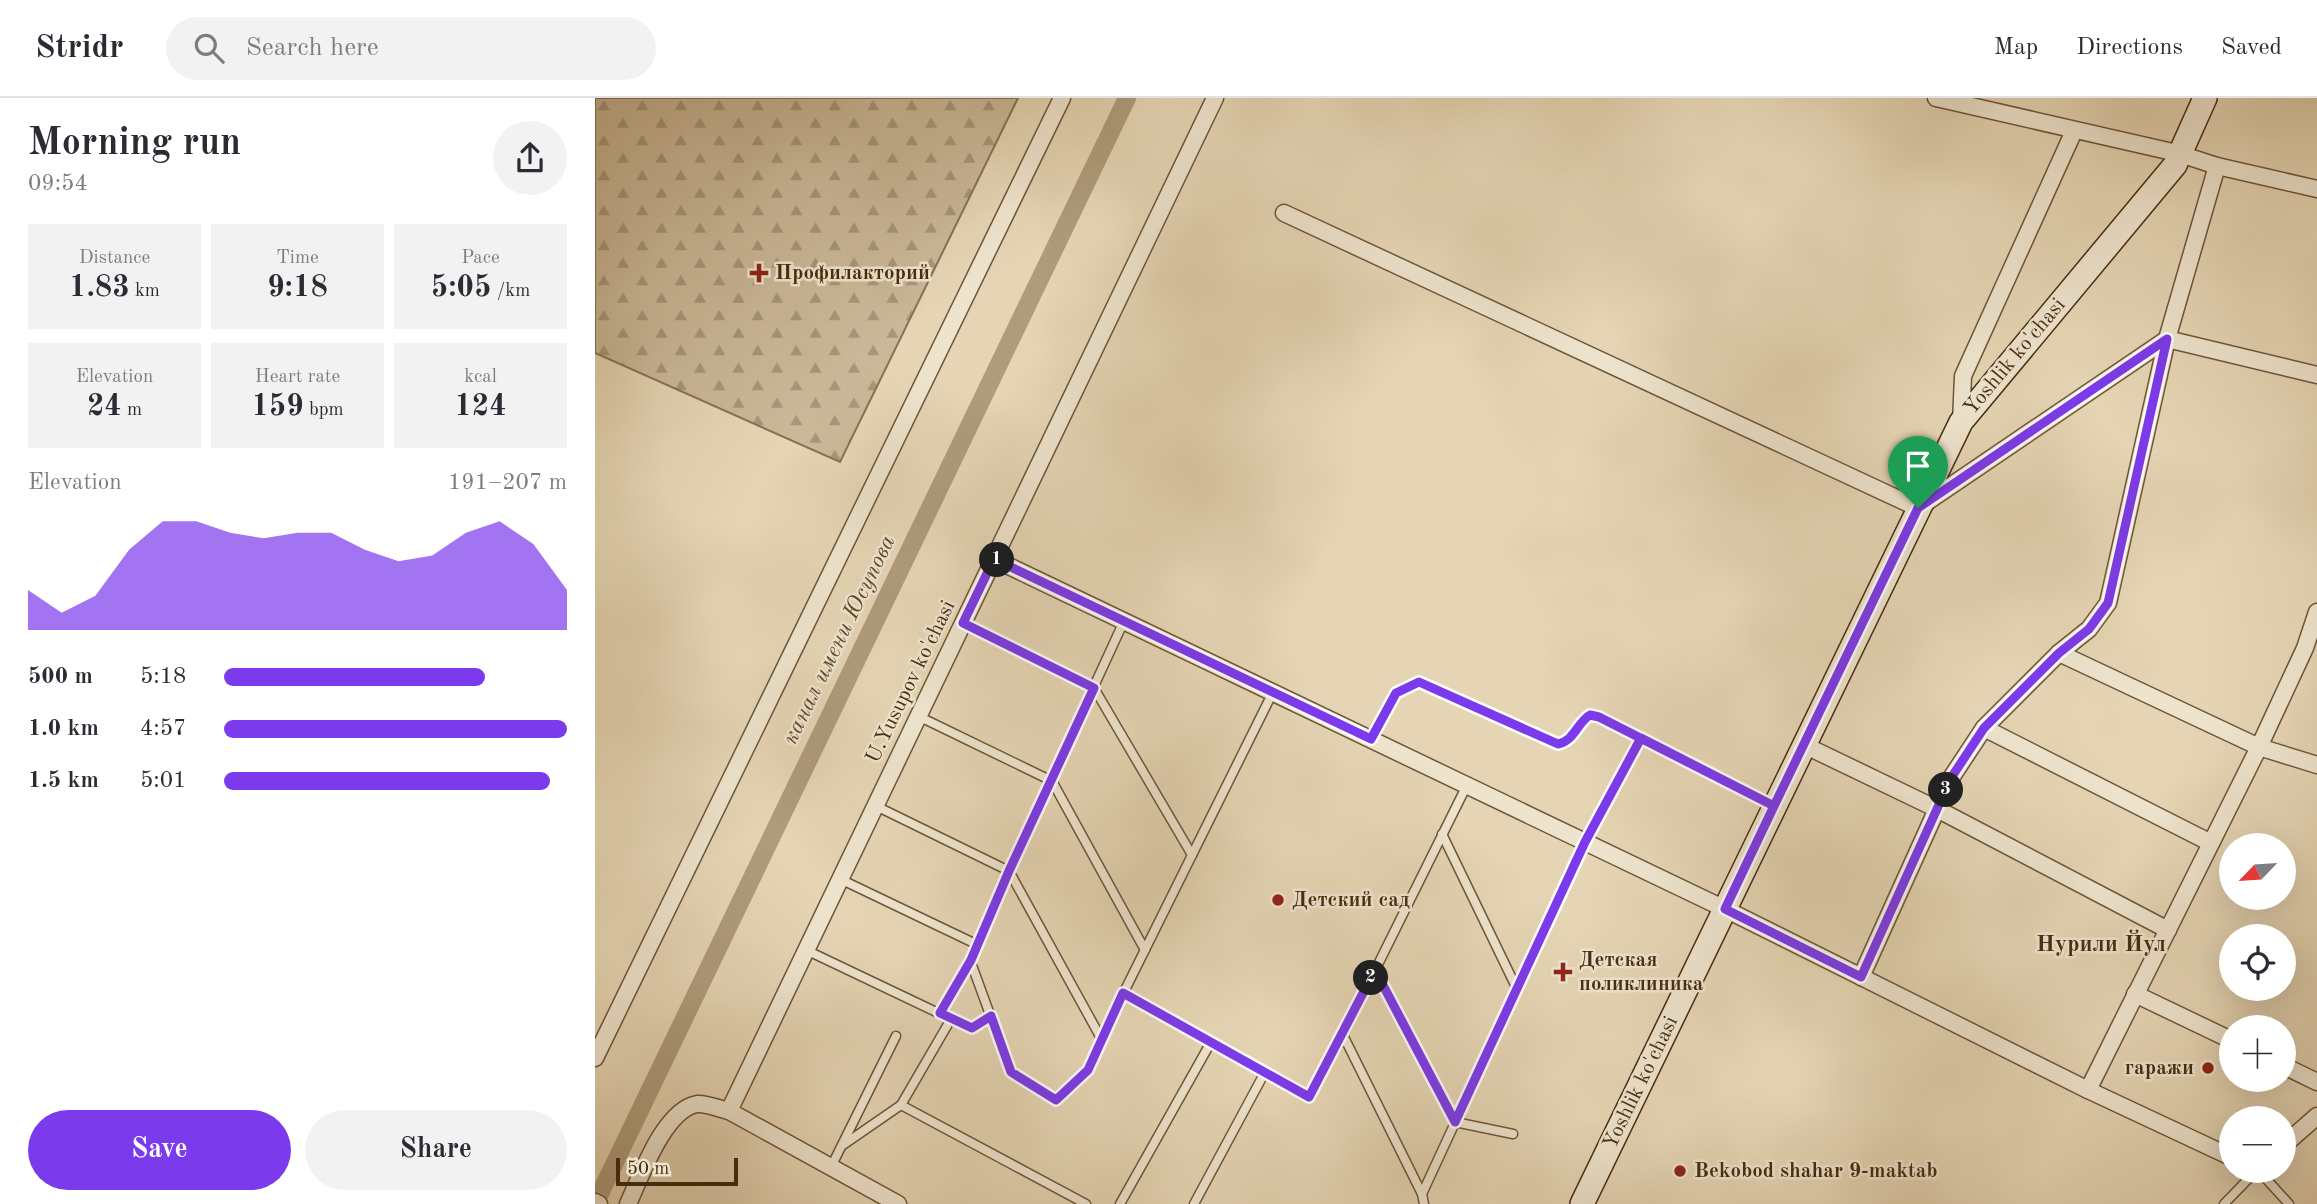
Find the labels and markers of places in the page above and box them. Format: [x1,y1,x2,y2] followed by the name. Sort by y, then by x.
[749,263,769,283] marker: Профилакторий
[775,263,930,284] place label: Профилакторий
[1888,436,1948,508] pin
[979,542,1015,578] pin: 1
[1929,772,1963,808] pin: 3
[1292,890,1410,911] place label: Детский сад
[1270,892,1286,908] marker: Детский сад
[1579,950,1704,995] place label: Детская поликлиника
[1353,960,1389,996] pin: 2
[1553,962,1573,982] marker: Детская поликлиника
[2125,1058,2194,1079] place label: гаражи
[2200,1060,2216,1076] marker: гаражи
[1694,1161,1937,1182] place label: Bekobod shahar 9-maktab
[1672,1163,1688,1179] marker: Bekobod shahar 9-maktab

